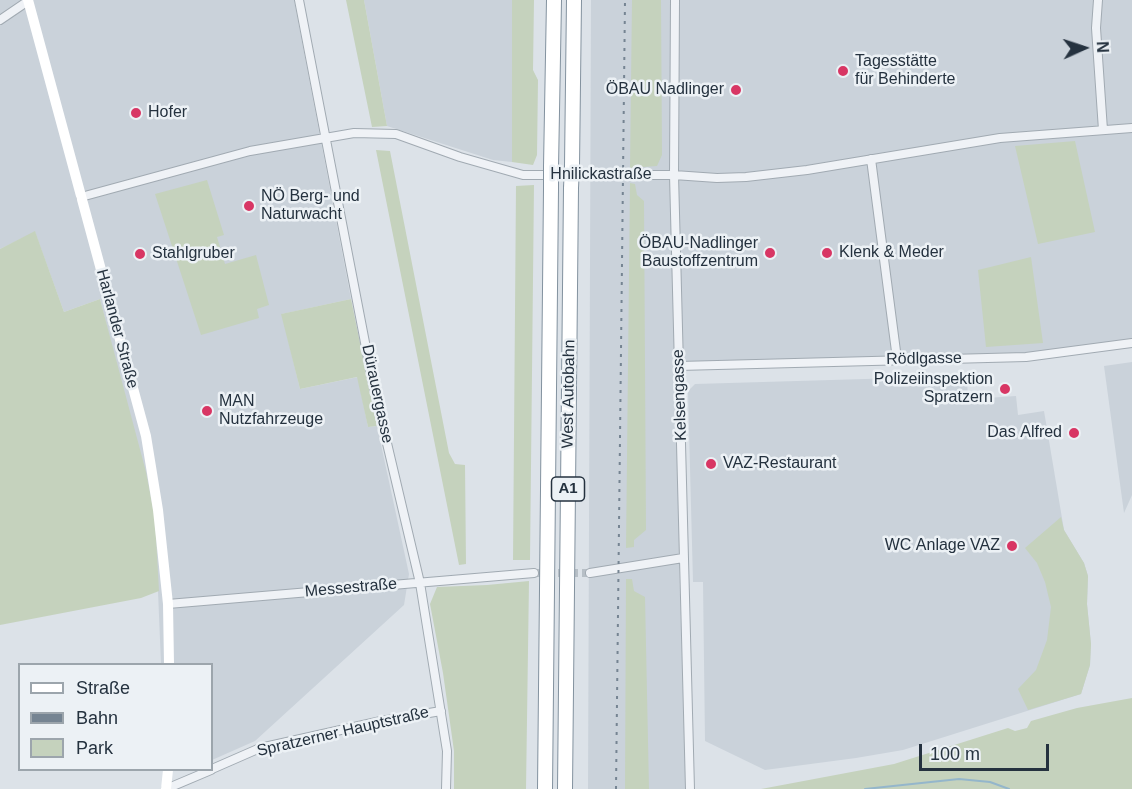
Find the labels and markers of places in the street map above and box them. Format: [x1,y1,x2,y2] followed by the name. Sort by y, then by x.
[855,52,956,90] place label: Tagesstätte für Behinderte
[836,64,850,78] marker: Tagesstätte für Behinderte
[606,80,724,100] place label: ÖBAU Nadlinger
[729,83,743,97] marker: ÖBAU Nadlinger
[148,103,187,123] place label: Hofer
[129,106,143,120] marker: Hofer
[261,187,360,225] place label: NÖ Berg- und Naturwacht
[242,199,256,213] marker: NÖ Berg- und Naturwacht
[639,234,758,272] place label: ÖBAU-Nadlinger Baustoffzentrum
[839,243,944,263] place label: Klenk & Meder
[152,244,235,264] place label: Stahlgruber
[763,246,777,260] marker: ÖBAU-Nadlinger Baustoffzentrum
[820,246,834,260] marker: Klenk & Meder
[133,247,147,261] marker: Stahlgruber
[874,370,993,408] place label: Polizeiinspektion Spratzern
[998,382,1012,396] marker: Polizeiinspektion Spratzern
[219,392,323,430] place label: MAN Nutzfahrzeuge
[200,404,214,418] marker: MAN Nutzfahrzeuge
[987,423,1062,443] place label: Das Alfred
[1067,426,1081,440] marker: Das Alfred
[723,454,837,474] place label: VAZ-Restaurant
[704,457,718,471] marker: VAZ-Restaurant
[885,536,1000,556] place label: WC Anlage VAZ
[1005,539,1019,553] marker: WC Anlage VAZ

